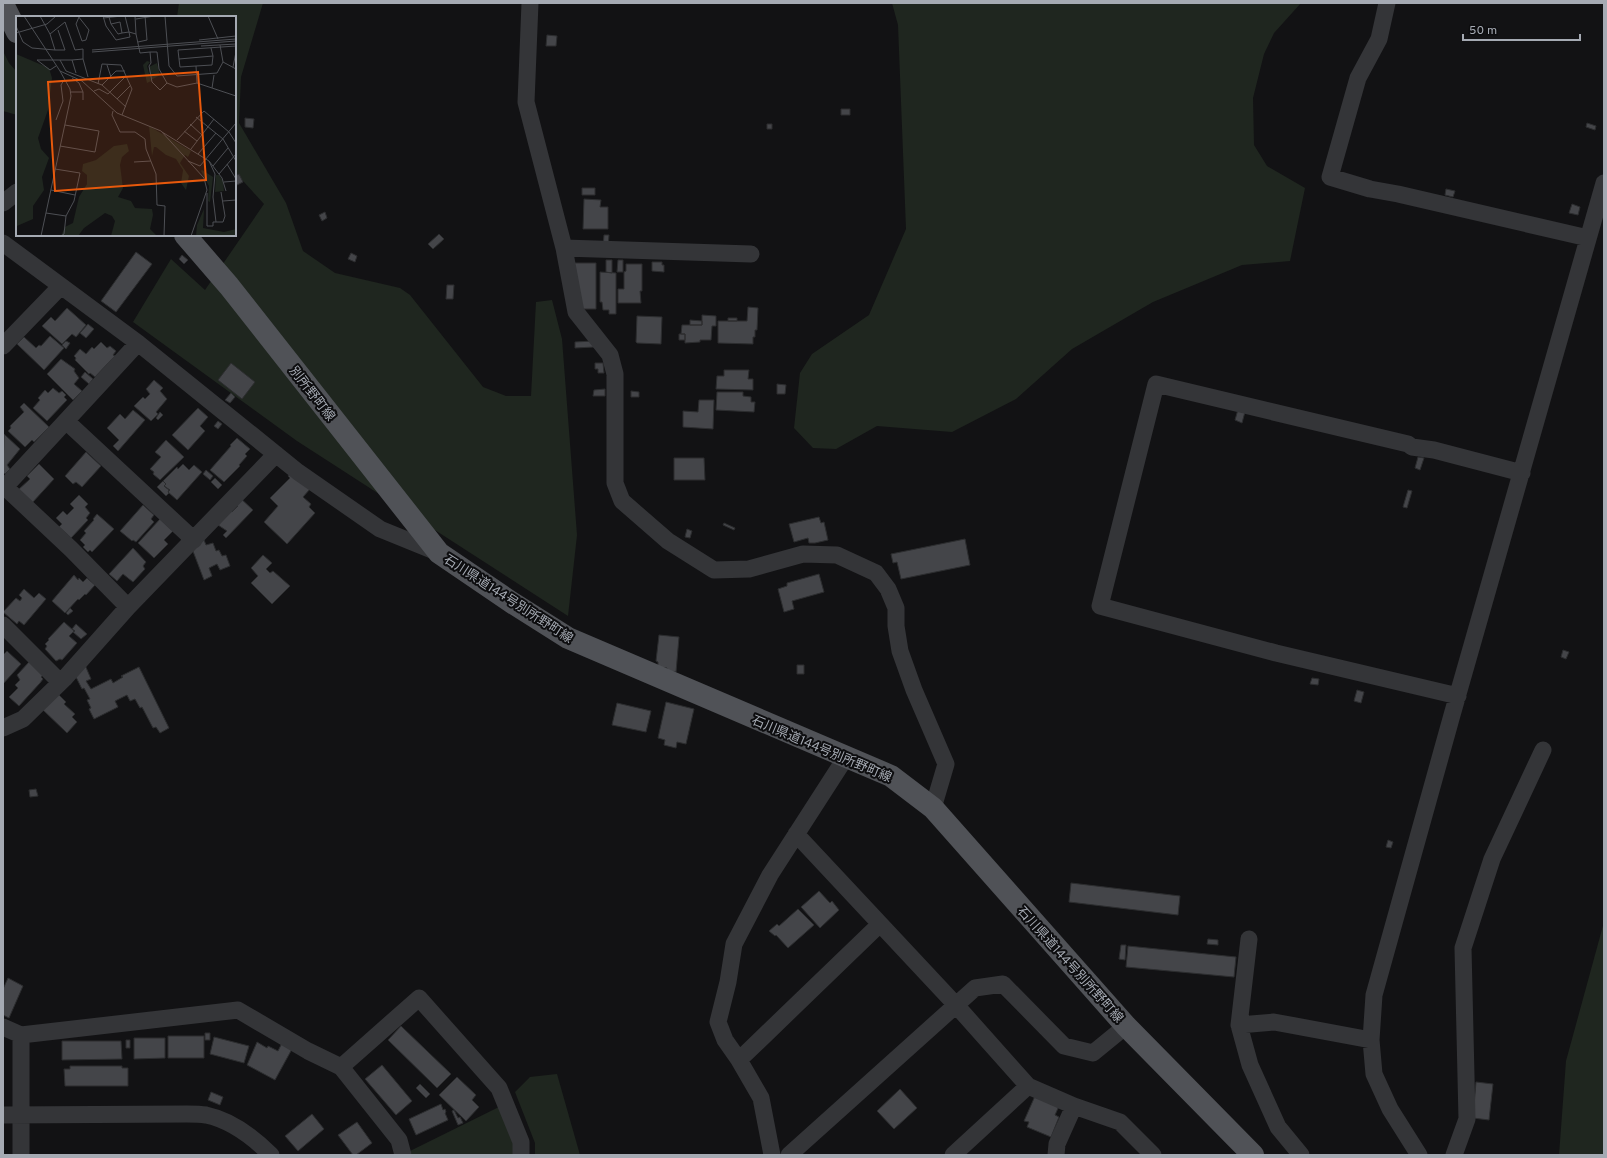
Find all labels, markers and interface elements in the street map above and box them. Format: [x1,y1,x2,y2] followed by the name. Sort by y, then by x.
[16,16,236,236] inset map
[1463,16,1580,42] scale bar
[1469,23,1497,39] text: 50 m
[285,363,339,425] street label: 別所野町線
[440,551,576,647] street label: 石川県道144号別所野町線
[749,712,894,787] street label: 石川県道144号別所野町線
[1013,903,1127,1027] street label: 石川県道144号別所野町線

